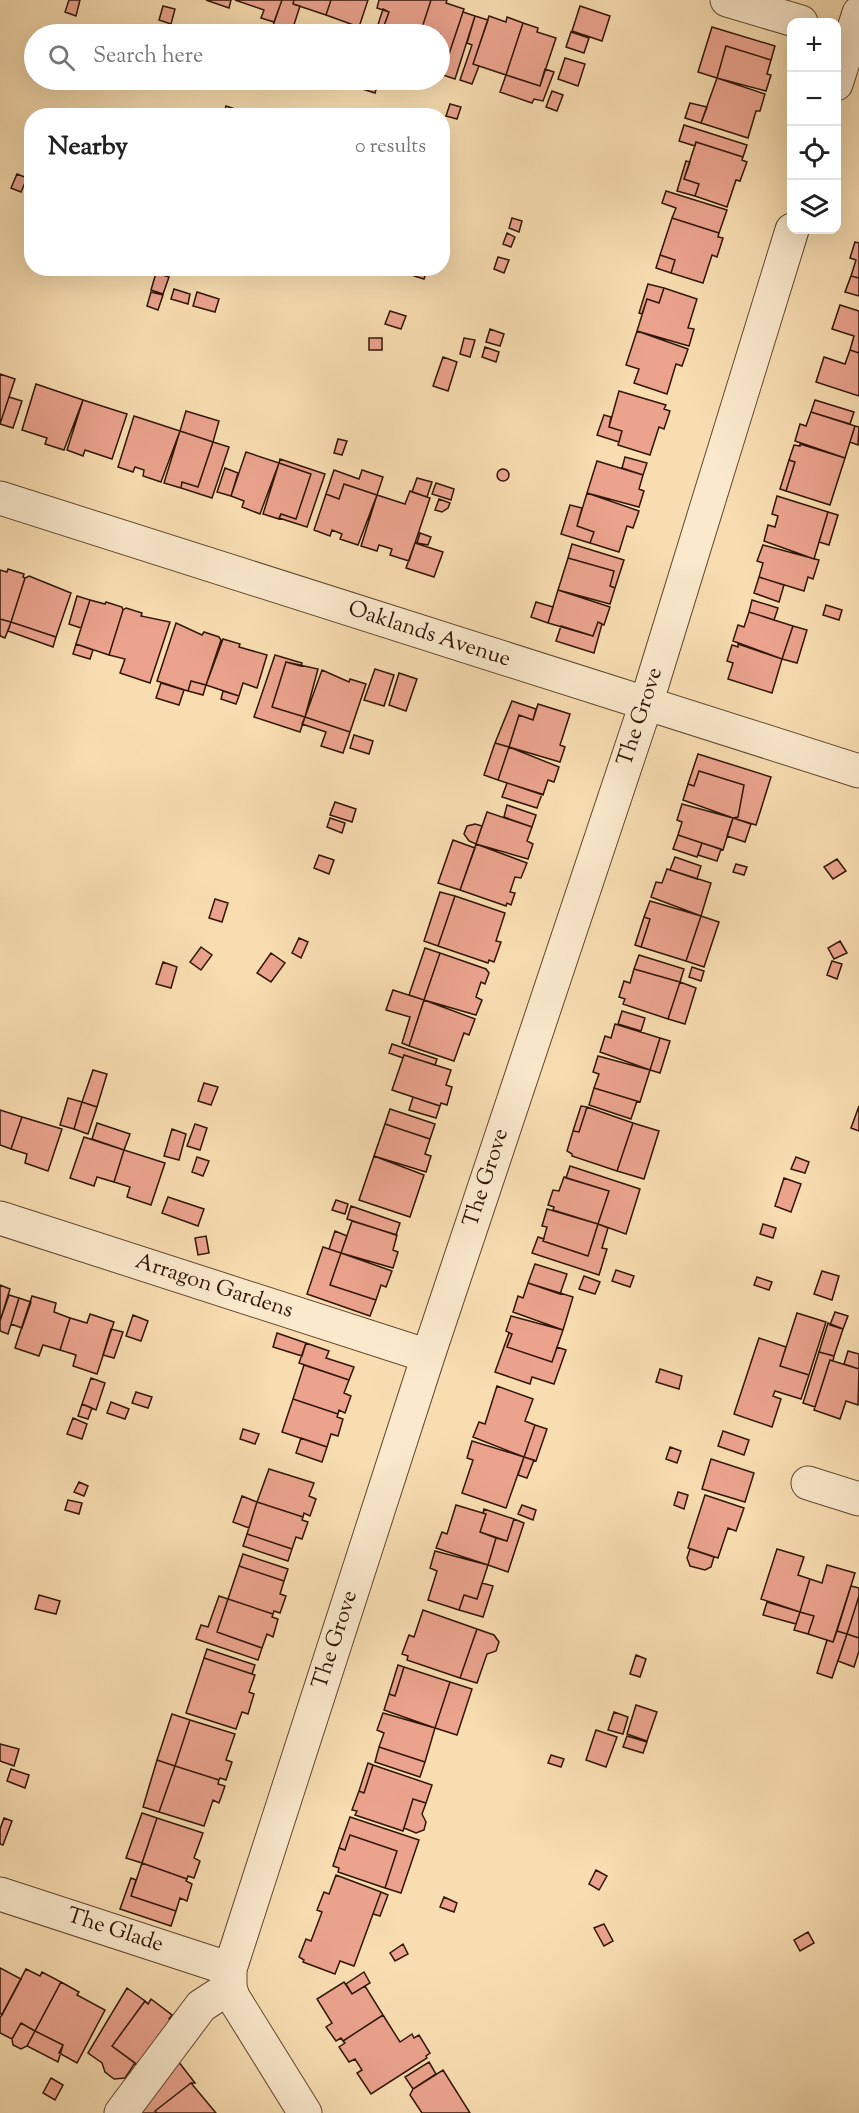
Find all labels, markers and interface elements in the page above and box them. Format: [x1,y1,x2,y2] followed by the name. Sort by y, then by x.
[787,18,841,234] map controls
[787,18,841,72] button: +
[24,24,450,90] search box
[45,41,78,74] icon: search
[93,41,203,73] text: Search here
[787,72,841,126] button: −
[787,126,841,180] button: locate
[48,129,128,166] text: Nearby
[355,133,426,162] text: 0 results
[787,180,841,234] button: layers
[344,594,514,676] street label: Oaklands Avenue
[610,664,672,770] street label: The Grove
[456,1125,518,1231] street label: The Grove
[131,1246,297,1328] street label: Arragon Gardens
[305,1587,367,1693] street label: The Grove
[63,1900,167,1962] street label: The Glade

